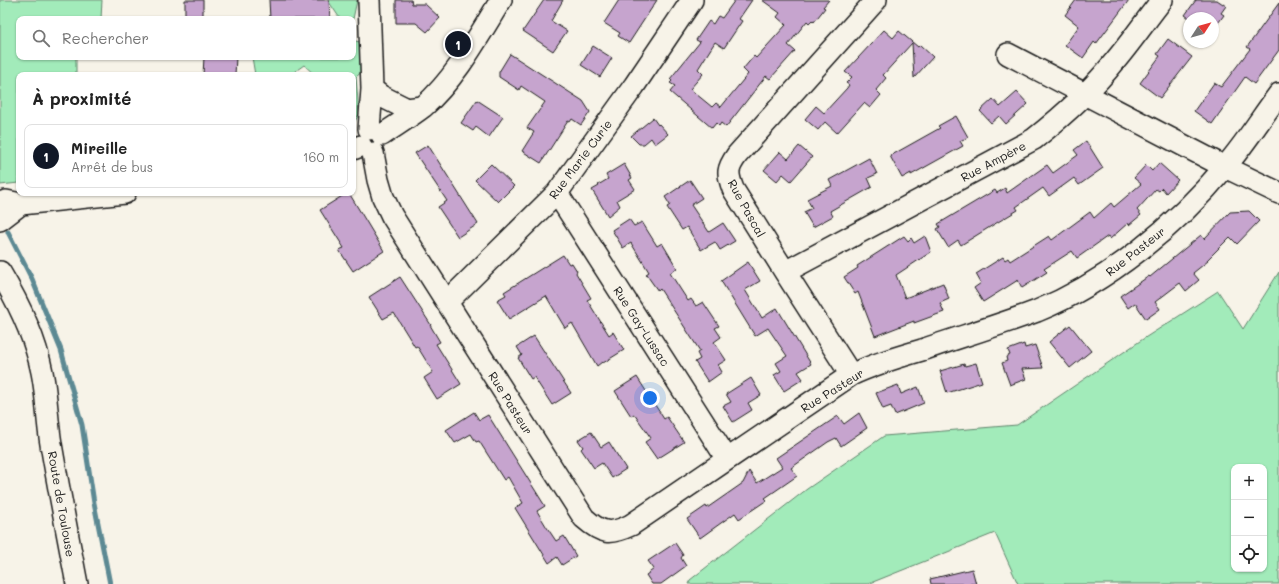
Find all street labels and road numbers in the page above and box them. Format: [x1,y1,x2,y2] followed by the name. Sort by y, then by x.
[545,116,615,202] street label: Rue Marie Curie
[958,137,1028,185] street label: Rue Ampère
[725,176,769,240] street label: Rue Pascal
[1102,223,1168,279] street label: Rue Pasteur
[610,283,674,369] street label: Rue Gay-Lussac
[797,364,867,416] street label: Rue Pasteur
[485,368,537,438] street label: Rue Pasteur
[45,450,79,558] street label: Route de Toulouse

